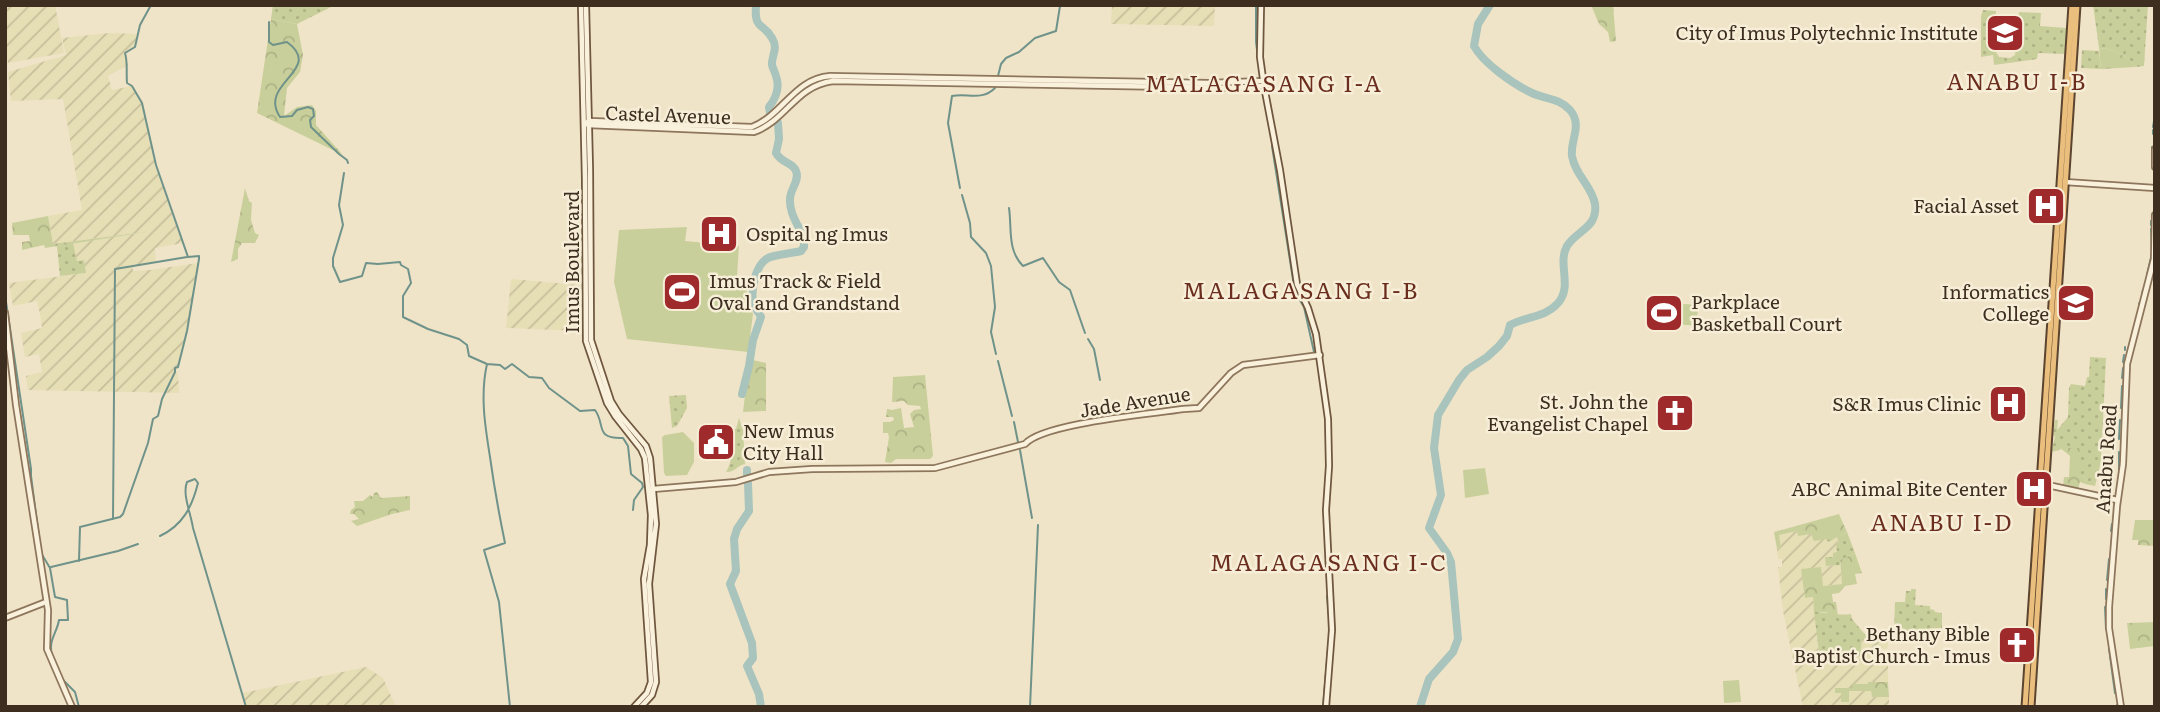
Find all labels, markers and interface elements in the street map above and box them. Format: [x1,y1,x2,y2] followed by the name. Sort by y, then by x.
[1984,12,2026,54] school or university icon: City of Imus Polytechnic Institute
[1675,18,1978,46] place label: City of Imus Polytechnic Institute
[1947,63,2087,97] district label: ANABU I-B
[1145,65,1383,99] district label: MALAGASANG I-A
[605,98,731,130] street label: Castel Avenue
[2025,185,2067,227] hospital icon: Facial Asset
[557,190,585,333] street label: Imus Boulevard
[1913,191,2019,219] place label: Facial Asset
[698,213,740,255] hospital icon: Ospital ng Imus
[746,219,888,247] place label: Ospital ng Imus
[709,266,900,316] place label: Imus Track & Field Oval and Grandstand
[661,271,703,313] sports icon: Imus Track & Field Oval and Grandstand
[1182,272,1420,306] district label: MALAGASANG I-B
[1941,277,2049,327] place label: Informatics College
[2055,282,2097,324] school or university icon: Informatics College
[1691,287,1842,337] place label: Parkplace Basketball Court
[1643,292,1685,334] sports icon: Parkplace Basketball Court
[1077,378,1192,424] street label: Jade Avenue
[1987,383,2029,425] hospital icon: S&R Imus Clinic
[1487,387,1648,437] place label: St. John the Evangelist Chapel
[1832,389,1981,417] place label: S&R Imus Clinic
[1654,392,1696,434] church icon: St. John the Evangelist Chapel
[2087,403,2123,514] street label: Anabu Road
[743,416,834,466] place label: New Imus City Hall
[695,421,737,463] public building icon: New Imus City Hall
[2013,468,2055,510] hospital icon: ABC Animal Bite Center
[1791,474,2007,502] place label: ABC Animal Bite Center
[1870,504,2014,538] district label: ANABU I-D
[1210,544,1448,578] district label: MALAGASANG I-C
[1793,619,1990,669] place label: Bethany Bible Baptist Church - Imus
[1996,624,2038,666] church icon: Bethany Bible Baptist Church - Imus

